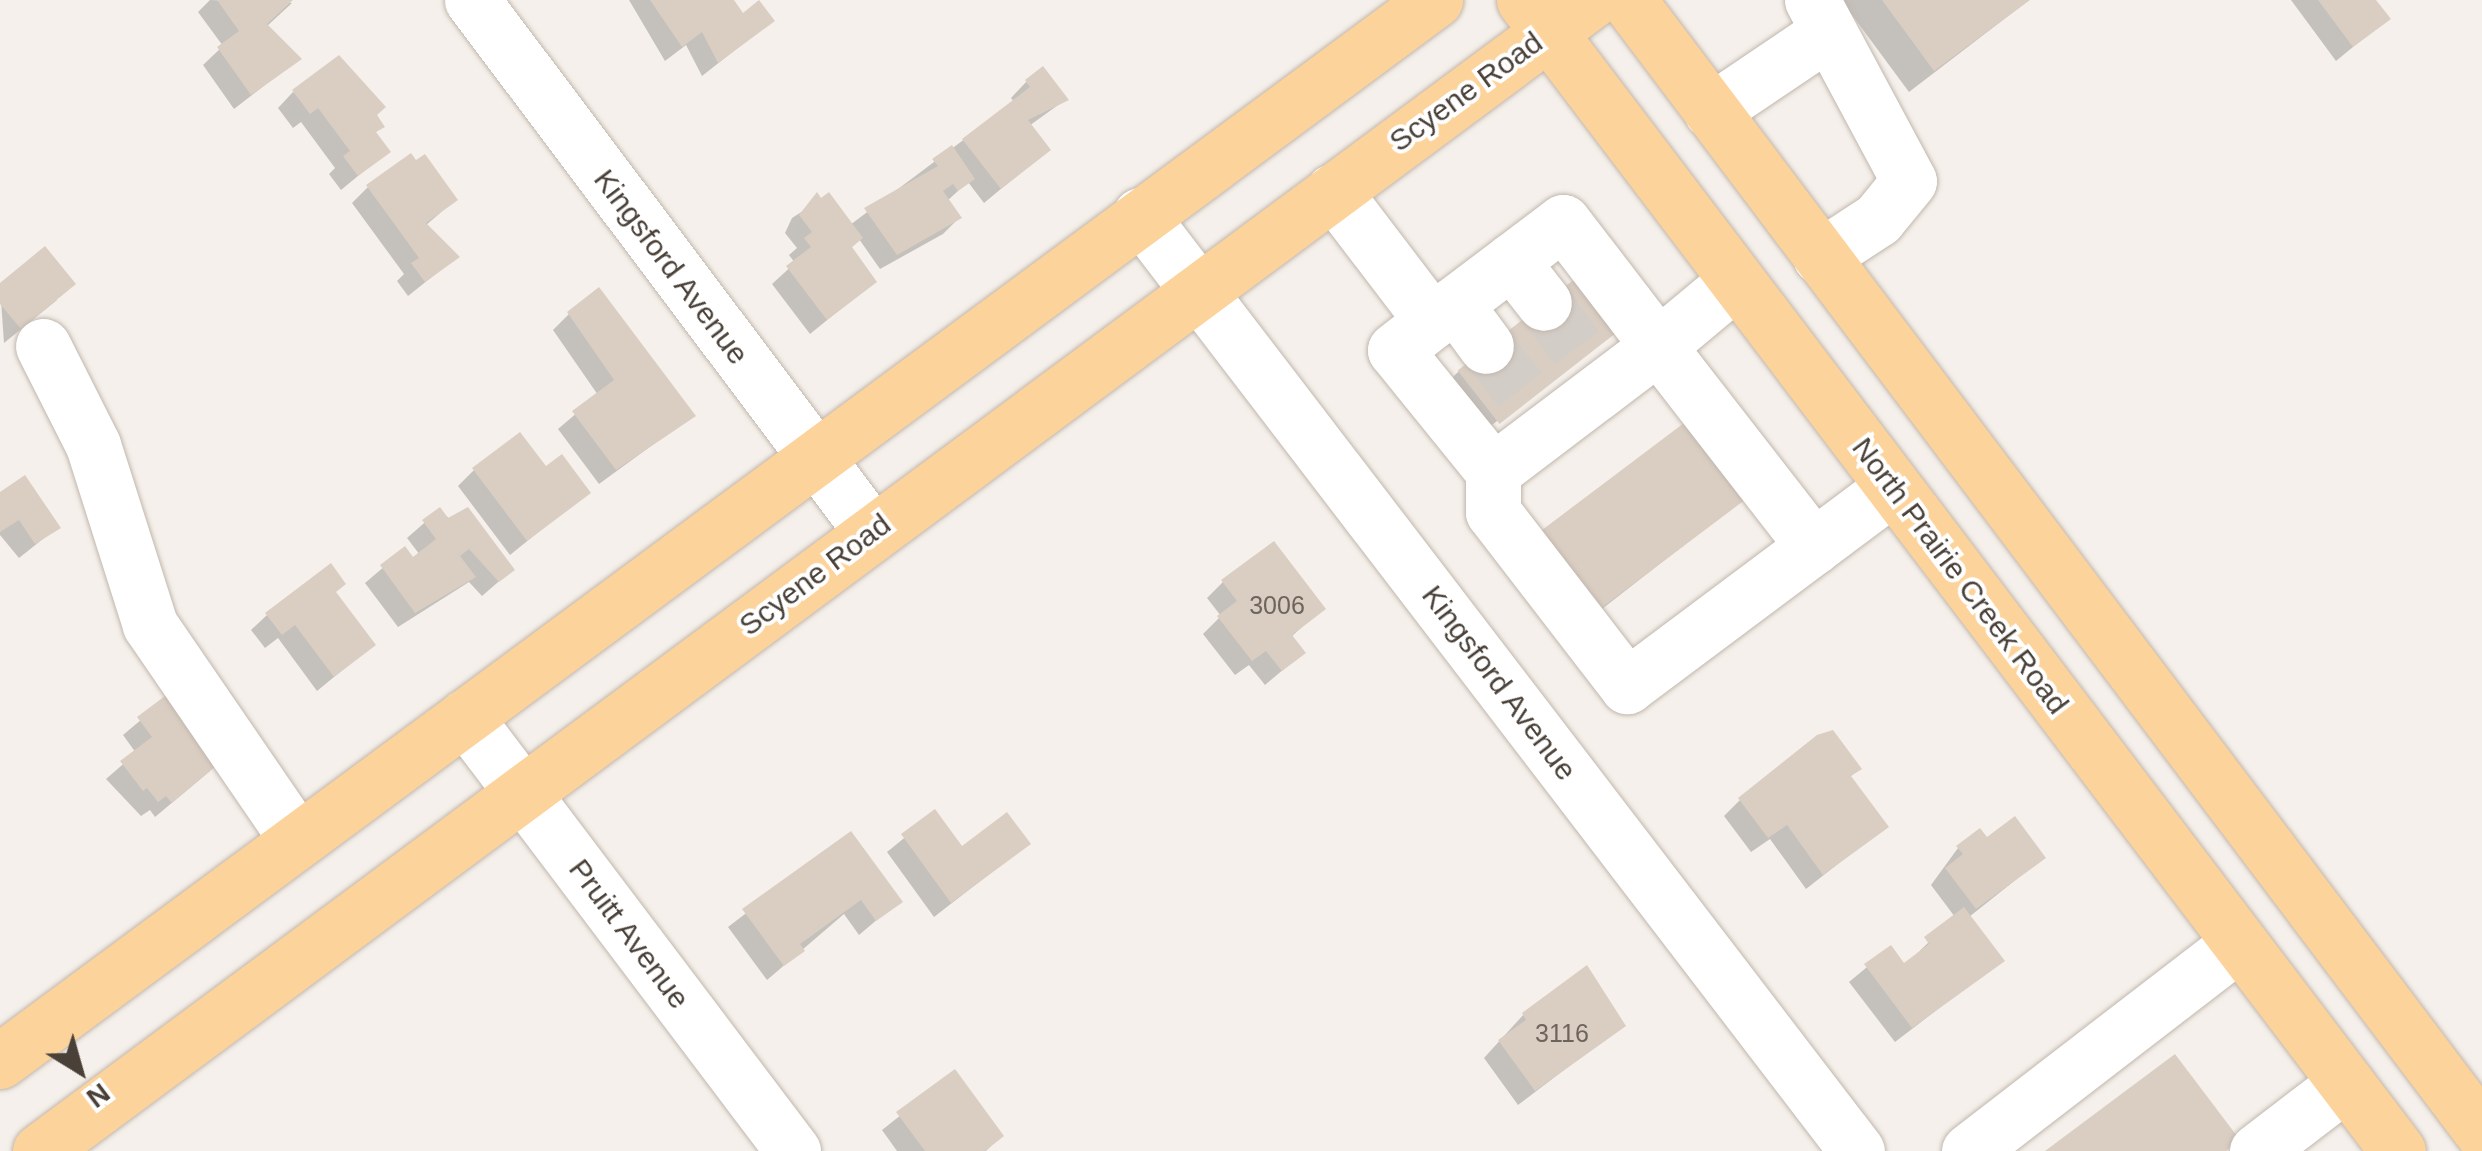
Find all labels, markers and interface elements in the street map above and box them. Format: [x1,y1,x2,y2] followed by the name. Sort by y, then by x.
[1383,25,1549,159] street label: Scyene Road
[586,162,756,372] street label: Kingsford Avenue
[1844,431,2076,721] street label: North Prairie Creek Road
[732,506,898,644] street label: Scyene Road
[1414,578,1584,788] street label: Kingsford Avenue
[1249,590,1305,620] house number: 3006
[561,851,697,1017] street label: Pruitt Avenue
[1535,1018,1589,1048] house number: 3116
[30,1021,130,1121] north arrow
[81,1077,116,1114] text: N

